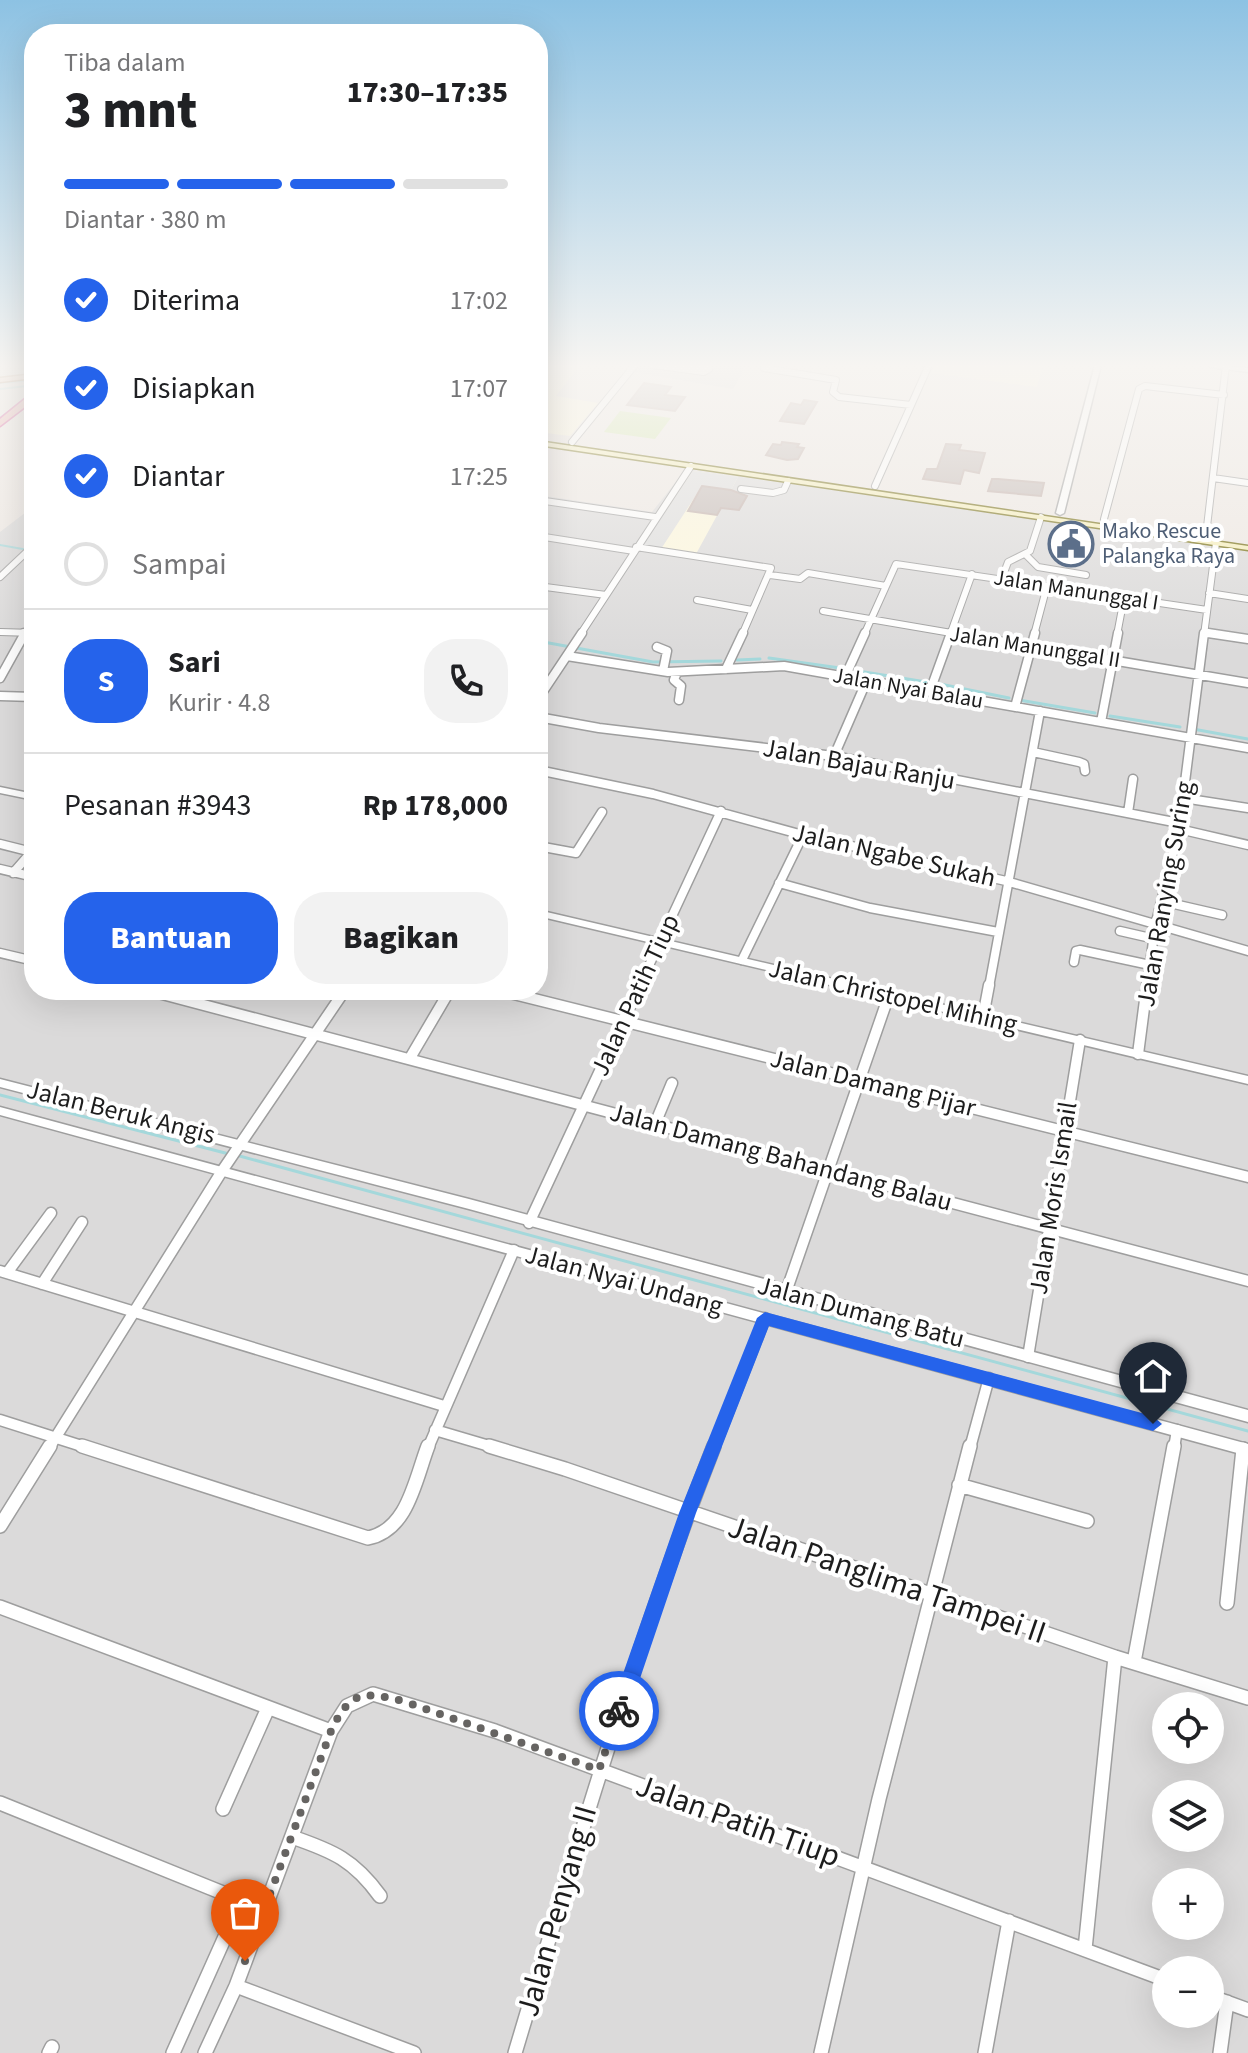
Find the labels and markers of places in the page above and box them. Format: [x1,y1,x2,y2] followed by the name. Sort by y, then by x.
[1102,515,1235,572] place label: Mako Rescue Palangka Raya
[1047,520,1095,568] public building icon: Mako Rescue Palangka Raya
[1119,1342,1187,1424] pin
[211,1879,279,1961] pin

